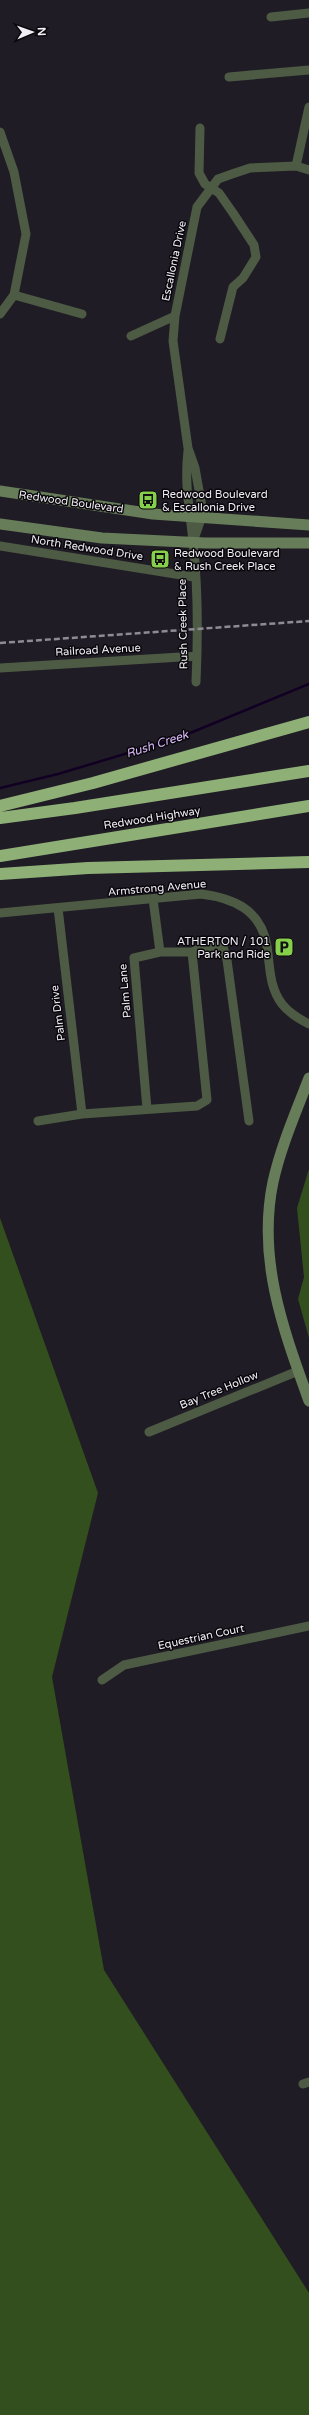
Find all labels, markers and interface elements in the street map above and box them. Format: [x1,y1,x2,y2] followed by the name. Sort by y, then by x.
[12,12,52,52] north arrow
[35,27,48,36] text: N
[159,220,189,302] street label: Escallonia Drive
[18,488,124,516] street label: Redwood Boulevard
[162,488,268,514] place label: Redwood Boulevard & Escallonia Drive
[137,489,159,511] bus stop icon: Redwood Boulevard & Escallonia Drive
[30,533,144,563] street label: North Redwood Drive
[174,547,280,573] place label: Redwood Boulevard & Rush Creek Place
[149,548,171,570] bus stop icon: Redwood Boulevard & Rush Creek Place
[176,579,190,669] street label: Rush Creek Place
[55,641,141,659] street label: Railroad Avenue
[124,727,191,761] water label: Rush Creek
[103,804,201,832] street label: Redwood Highway
[107,877,207,899] street label: Armstrong Avenue
[177,935,270,961] place label: ATHERTON / 101 Park and Ride
[273,936,295,958] parking icon: ATHERTON / 101 Park and Ride
[116,963,134,1019] street label: Palm Lane
[48,984,68,1042] street label: Palm Drive
[178,1368,260,1412] street label: Bay Tree Hollow
[157,1621,245,1653] street label: Equestrian Court

